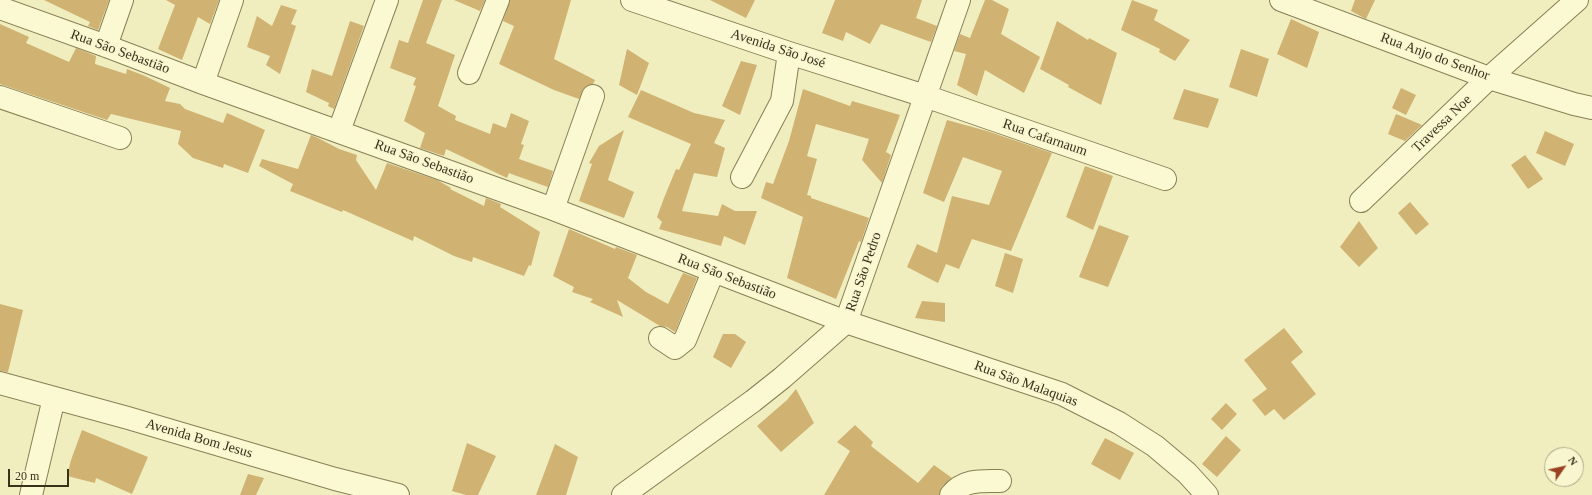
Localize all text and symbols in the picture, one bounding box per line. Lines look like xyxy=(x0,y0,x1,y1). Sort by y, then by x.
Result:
street label: Rua São Sebastião xyxy=(68,26,172,78)
street label: Avenida São José xyxy=(729,26,827,72)
street label: Rua Anjo do Senhor xyxy=(1378,29,1492,85)
street label: Travessa Noe xyxy=(1409,92,1475,156)
street label: Rua Cafarnaum xyxy=(1001,116,1089,160)
street label: Rua São Sebastião xyxy=(372,136,476,188)
street label: Rua São Pedro xyxy=(843,230,885,314)
street label: Rua São Sebastião xyxy=(675,250,779,304)
street label: Rua São Malaquias xyxy=(972,357,1080,411)
street label: Avenida Bom Jesus xyxy=(144,416,254,462)
north arrow xyxy=(1544,447,1584,487)
text: N xyxy=(1566,454,1580,467)
scale bar xyxy=(10,461,71,487)
text: 20 m xyxy=(15,469,39,483)

